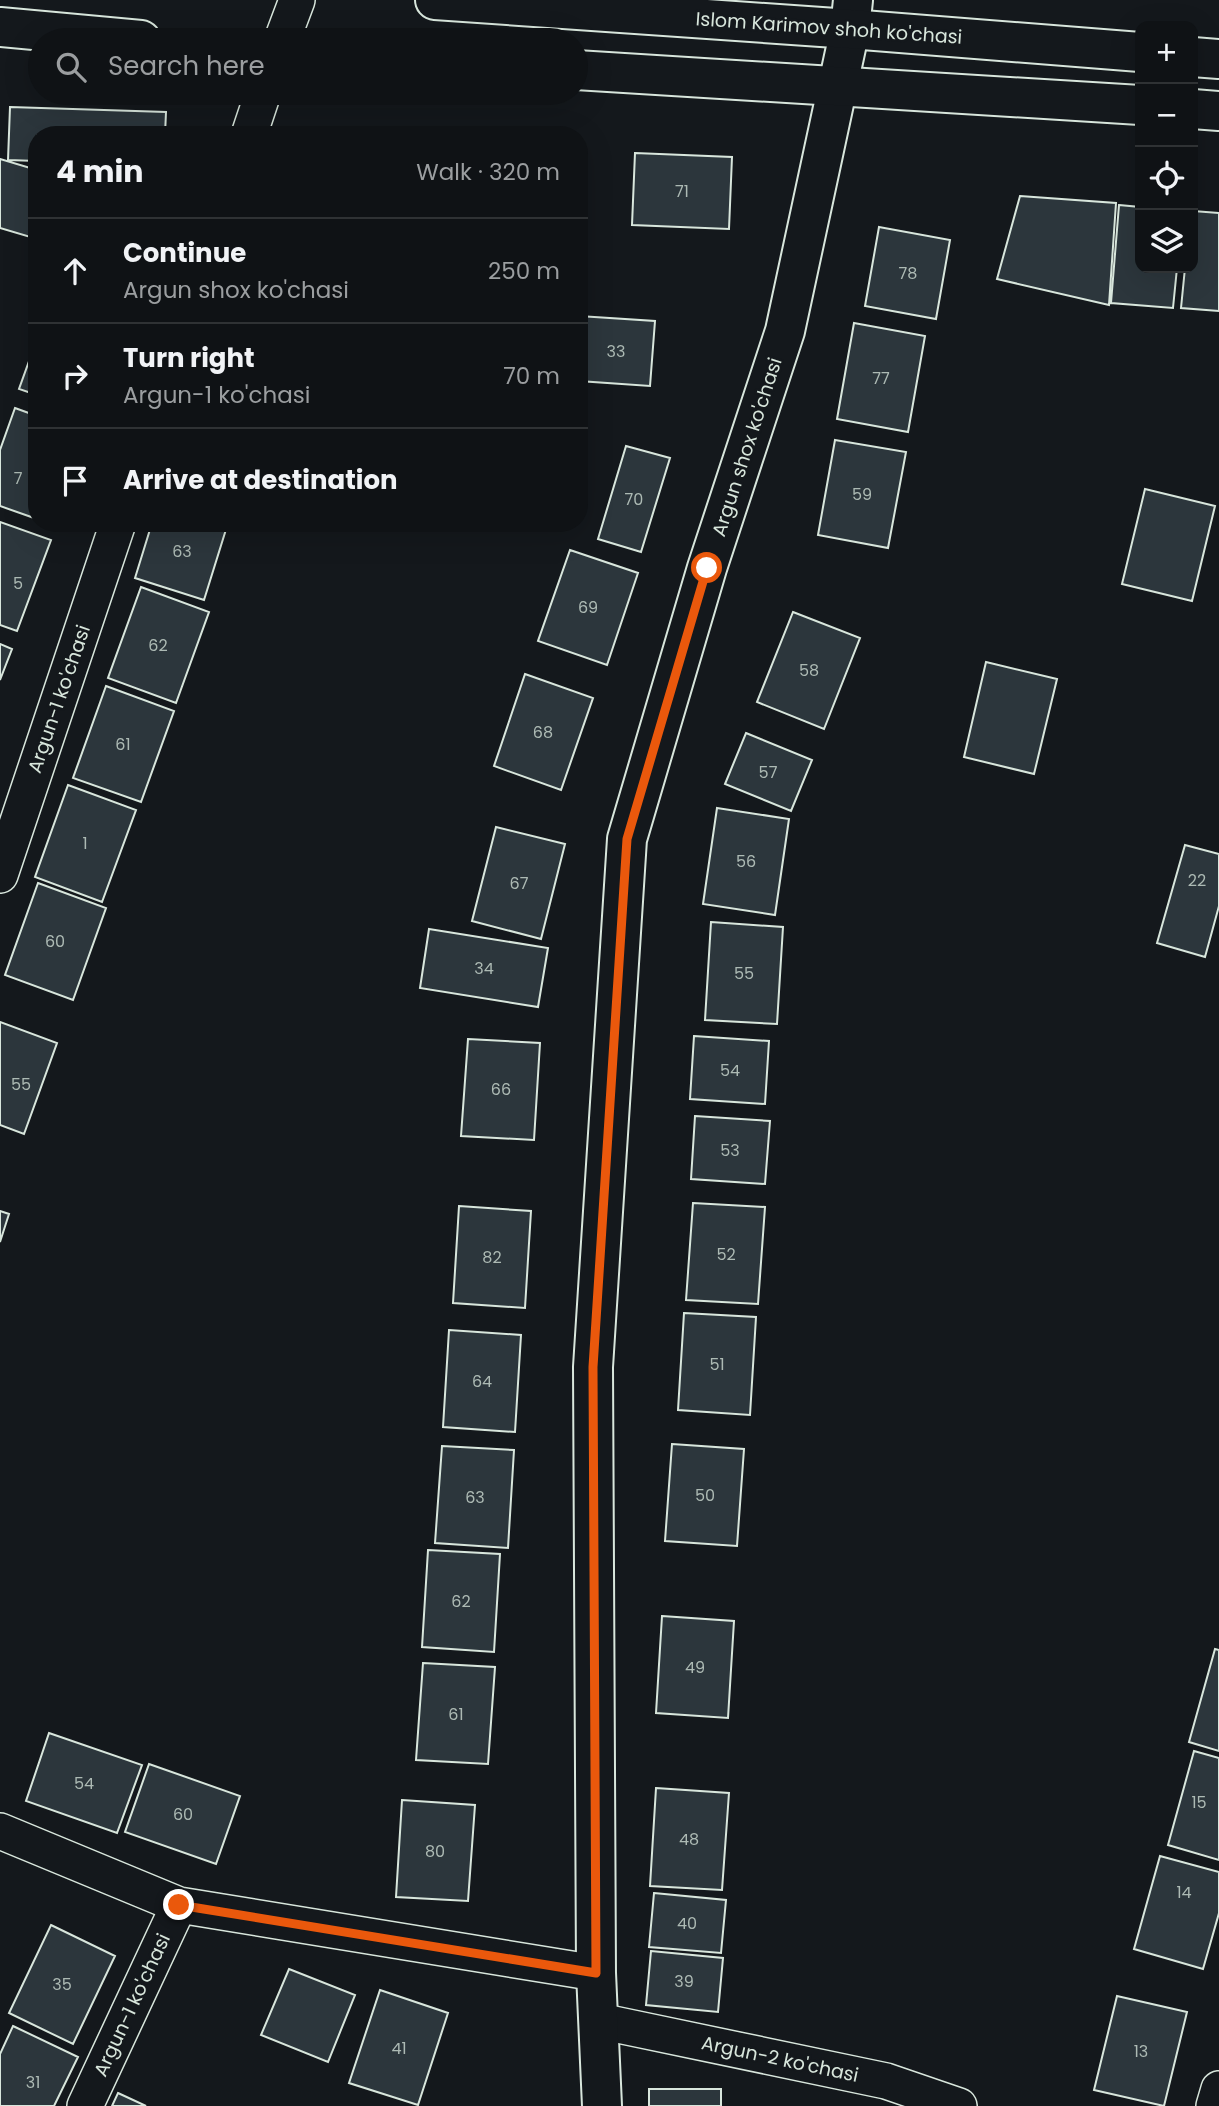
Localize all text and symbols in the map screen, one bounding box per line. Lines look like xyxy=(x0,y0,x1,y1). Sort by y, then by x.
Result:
street label: Islom Karimov shoh ko'chasi xyxy=(695,5,963,51)
map controls xyxy=(1135,21,1198,273)
button: + xyxy=(1135,21,1198,84)
search box xyxy=(28,28,588,105)
icon: search xyxy=(52,48,90,86)
text: Search here xyxy=(108,48,265,84)
button: − xyxy=(1135,84,1198,147)
button: locate xyxy=(1135,147,1198,210)
text: 4 min xyxy=(56,150,144,193)
text: Walk · 320 m xyxy=(416,156,560,188)
house number: 71 xyxy=(675,180,689,203)
button: layers xyxy=(1135,210,1198,273)
text: Continue xyxy=(123,235,246,271)
icon: ahead xyxy=(56,252,94,290)
text: 250 m xyxy=(488,255,560,287)
house number: 78 xyxy=(899,262,917,285)
text: Argun shox ko'chasi xyxy=(123,274,349,306)
text: Turn right xyxy=(123,340,255,376)
house number: 33 xyxy=(607,340,625,363)
street label: Argun shox ko'chasi xyxy=(705,354,789,540)
icon: right xyxy=(56,357,94,395)
text: 70 m xyxy=(503,360,560,392)
house number: 77 xyxy=(872,367,890,390)
text: Argun-1 ko'chasi xyxy=(123,379,310,411)
icon: arrive xyxy=(56,462,94,500)
text: Arrive at destination xyxy=(123,462,398,498)
house number: 7 xyxy=(14,467,23,490)
house number: 59 xyxy=(852,483,872,506)
house number: 70 xyxy=(625,488,643,511)
house number: 63 xyxy=(172,540,192,563)
route start xyxy=(691,552,722,583)
house number: 5 xyxy=(13,572,23,595)
house number: 69 xyxy=(578,596,598,619)
street label: Argun-1 ko'chasi xyxy=(21,621,97,777)
house number: 62 xyxy=(148,634,168,657)
house number: 58 xyxy=(799,659,819,682)
house number: 68 xyxy=(533,721,553,744)
house number: 61 xyxy=(115,733,131,756)
house number: 57 xyxy=(759,761,778,784)
house number: 1 xyxy=(82,832,88,855)
house number: 56 xyxy=(736,850,756,873)
house number: 22 xyxy=(1188,869,1206,892)
house number: 67 xyxy=(510,872,529,895)
house number: 60 xyxy=(45,930,65,953)
house number: 34 xyxy=(474,957,494,980)
house number: 55 xyxy=(734,962,754,985)
house number: 54 xyxy=(720,1059,740,1082)
house number: 55 xyxy=(11,1073,31,1096)
house number: 66 xyxy=(491,1078,511,1101)
house number: 53 xyxy=(720,1139,740,1162)
house number: 52 xyxy=(716,1243,736,1266)
house number: 82 xyxy=(482,1246,502,1269)
house number: 51 xyxy=(709,1353,725,1376)
house number: 64 xyxy=(472,1370,492,1393)
house number: 50 xyxy=(695,1484,715,1507)
house number: 63 xyxy=(465,1486,485,1509)
house number: 62 xyxy=(451,1590,471,1613)
house number: 49 xyxy=(685,1656,705,1679)
house number: 61 xyxy=(448,1703,464,1726)
house number: 54 xyxy=(74,1772,94,1795)
house number: 15 xyxy=(1191,1791,1207,1814)
house number: 60 xyxy=(173,1803,193,1826)
house number: 48 xyxy=(679,1828,699,1851)
house number: 80 xyxy=(425,1840,445,1863)
house number: 14 xyxy=(1176,1881,1192,1904)
route end xyxy=(163,1889,194,1920)
house number: 40 xyxy=(677,1912,697,1935)
street label: Argun-1 ko'chasi xyxy=(87,1929,177,2081)
house number: 39 xyxy=(674,1970,694,1993)
house number: 35 xyxy=(52,1973,72,1996)
street label: Argun-2 ko'chasi xyxy=(699,2029,861,2089)
house number: 41 xyxy=(391,2037,407,2060)
house number: 13 xyxy=(1134,2040,1148,2063)
house number: 31 xyxy=(26,2071,40,2094)

